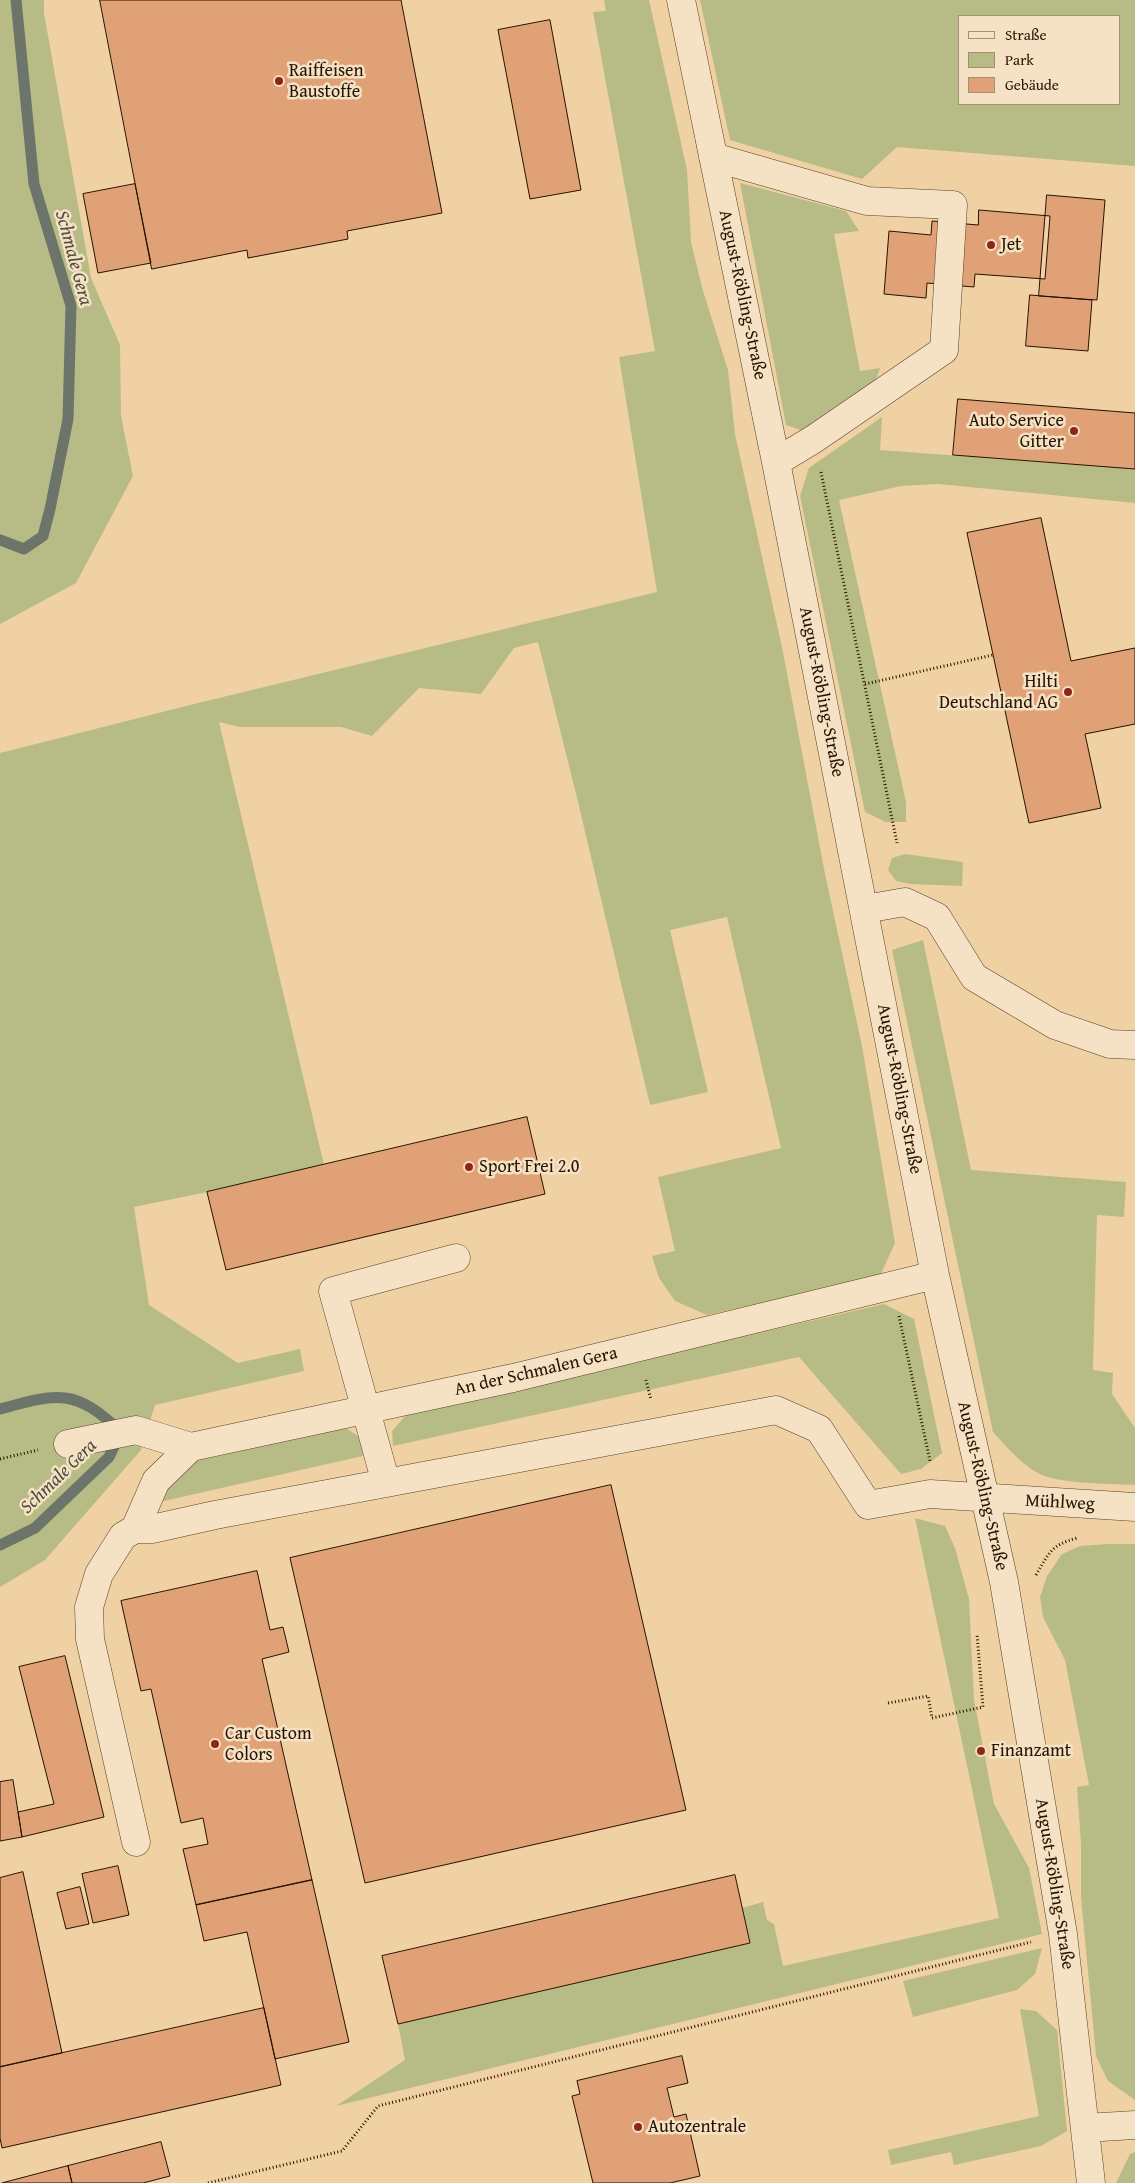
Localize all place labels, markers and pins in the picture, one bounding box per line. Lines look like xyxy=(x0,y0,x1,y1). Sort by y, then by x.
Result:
place label: Raiffeisen Baustoffe xyxy=(289,60,364,102)
marker: Raiffeisen Baustoffe xyxy=(273,75,285,87)
place label: Jet xyxy=(1001,234,1021,256)
marker: Jet xyxy=(985,239,997,251)
place label: Auto Service Gitter xyxy=(969,410,1064,452)
marker: Auto Service Gitter xyxy=(1068,425,1080,437)
place label: Hilti Deutschland AG xyxy=(939,671,1058,714)
marker: Hilti Deutschland AG xyxy=(1062,686,1074,698)
place label: Sport Frei 2.0 xyxy=(479,1156,580,1178)
marker: Sport Frei 2.0 xyxy=(463,1161,475,1173)
place label: Car Custom Colors xyxy=(225,1723,312,1766)
marker: Car Custom Colors xyxy=(209,1738,221,1750)
place label: Finanzamt xyxy=(991,1740,1071,1762)
marker: Finanzamt xyxy=(975,1745,987,1757)
place label: Autozentrale xyxy=(648,2116,746,2138)
marker: Autozentrale xyxy=(632,2121,644,2133)

